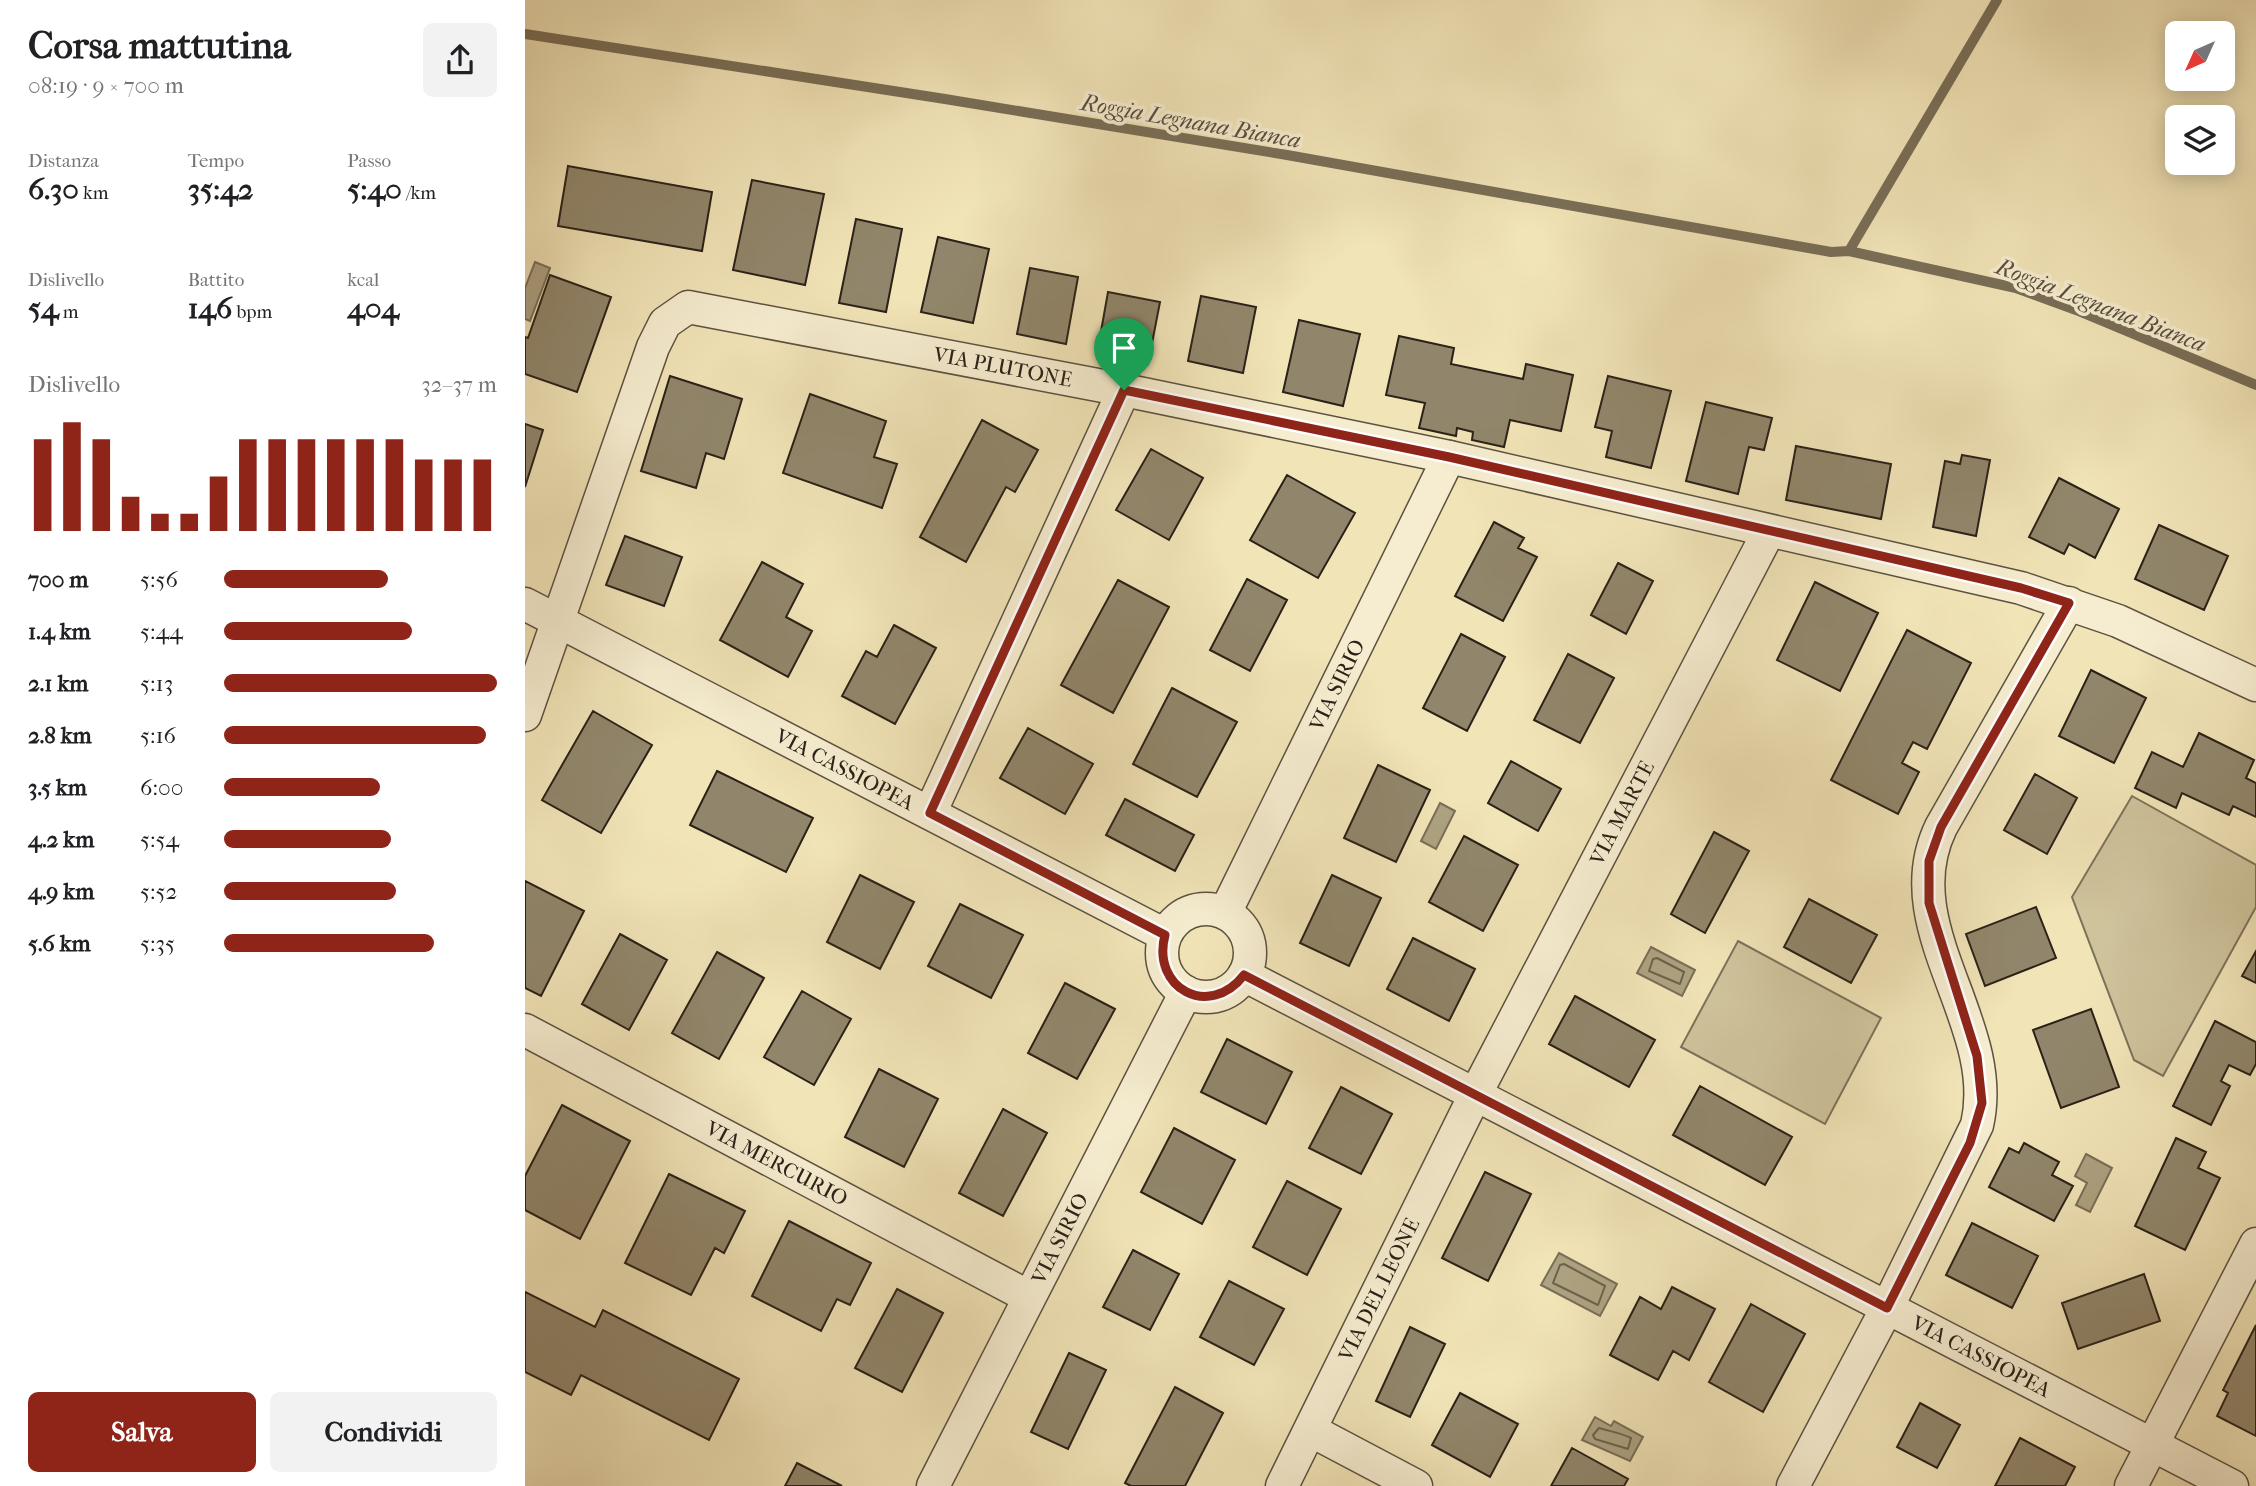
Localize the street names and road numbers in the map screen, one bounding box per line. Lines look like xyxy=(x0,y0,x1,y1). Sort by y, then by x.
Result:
street label: VIA PLUTONE xyxy=(931,342,1074,392)
street label: VIA SIRIO xyxy=(1304,635,1370,736)
street label: VIA CASSIOPEA xyxy=(770,723,919,815)
street label: VIA MARTE xyxy=(1584,757,1659,870)
street label: VIA MERCURIO xyxy=(701,1116,852,1211)
street label: VIA SIRIO xyxy=(1026,1189,1093,1289)
street label: VIA DEL LEONE xyxy=(1333,1214,1424,1366)
street label: VIA CASSIOPEA xyxy=(1907,1310,2055,1402)

